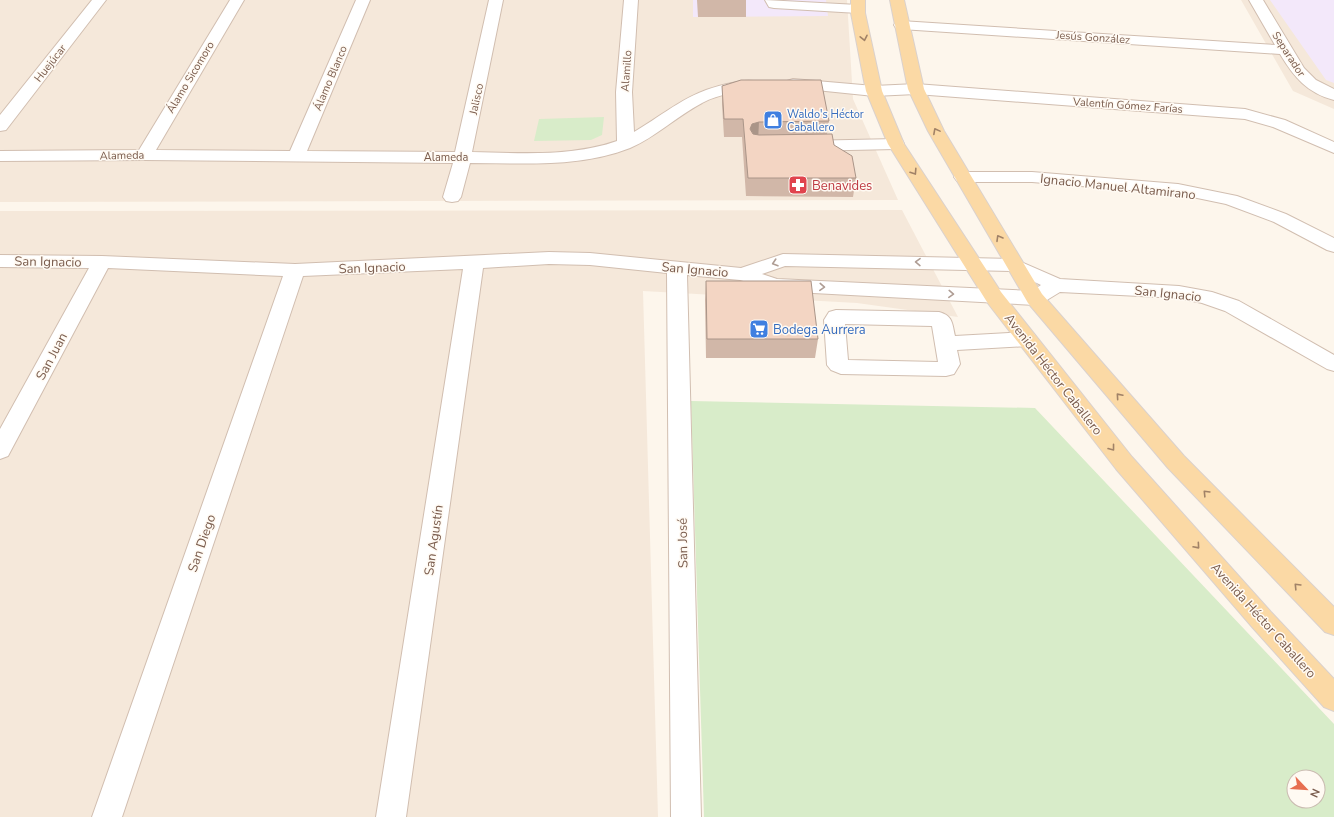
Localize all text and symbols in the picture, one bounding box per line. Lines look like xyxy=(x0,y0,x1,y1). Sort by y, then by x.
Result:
street label: Jesús González xyxy=(1054,27,1131,48)
street label: Separador xyxy=(1268,29,1309,80)
one-way arrow xyxy=(859,35,867,42)
street label: Álamo Sicomoro xyxy=(162,38,218,116)
street label: Huejúcar xyxy=(31,41,70,85)
street label: Álamo Blanco xyxy=(309,43,351,113)
street label: Alamillo xyxy=(618,50,635,92)
street label: Jalisco xyxy=(466,82,487,117)
street label: Valentín Gómez Farías xyxy=(1072,94,1183,117)
place label: Waldo's Héctor Caballero xyxy=(787,107,864,135)
shop icon: Waldo's Héctor Caballero xyxy=(762,109,784,131)
one-way arrow xyxy=(934,128,941,135)
street label: Alameda xyxy=(100,148,145,163)
street label: Alameda xyxy=(424,150,468,165)
one-way arrow xyxy=(909,168,917,175)
street label: Ignacio Manuel Altamirano xyxy=(1039,170,1197,204)
pharmacy icon: Benavides xyxy=(787,174,809,196)
place label: Benavides xyxy=(812,177,872,195)
one-way arrow xyxy=(996,235,1003,242)
street label: San Ignacio xyxy=(14,252,82,272)
street label: San Ignacio xyxy=(338,258,406,278)
street label: San Ignacio xyxy=(661,258,729,282)
one-way arrow xyxy=(771,258,778,267)
one-way arrow xyxy=(915,258,921,266)
street label: San Ignacio xyxy=(1134,282,1202,306)
one-way arrow xyxy=(819,283,825,292)
one-way arrow xyxy=(948,290,954,299)
street label: Avenida Héctor Caballero xyxy=(1000,310,1106,439)
supermarket icon: Bodega Aurrera xyxy=(748,318,770,340)
place label: Bodega Aurrera xyxy=(773,321,866,339)
street label: San Juan xyxy=(32,330,72,383)
one-way arrow xyxy=(1117,394,1124,401)
one-way arrow xyxy=(1107,443,1114,450)
one-way arrow xyxy=(1203,490,1211,498)
street label: San Agustín xyxy=(420,504,448,577)
street label: San Diego xyxy=(184,512,220,575)
street label: San José xyxy=(674,518,692,568)
one-way arrow xyxy=(1192,541,1199,549)
street label: Avenida Héctor Caballero xyxy=(1206,559,1320,682)
one-way arrow xyxy=(1294,583,1302,591)
north arrow xyxy=(1286,769,1326,809)
text: N xyxy=(1306,786,1323,800)

